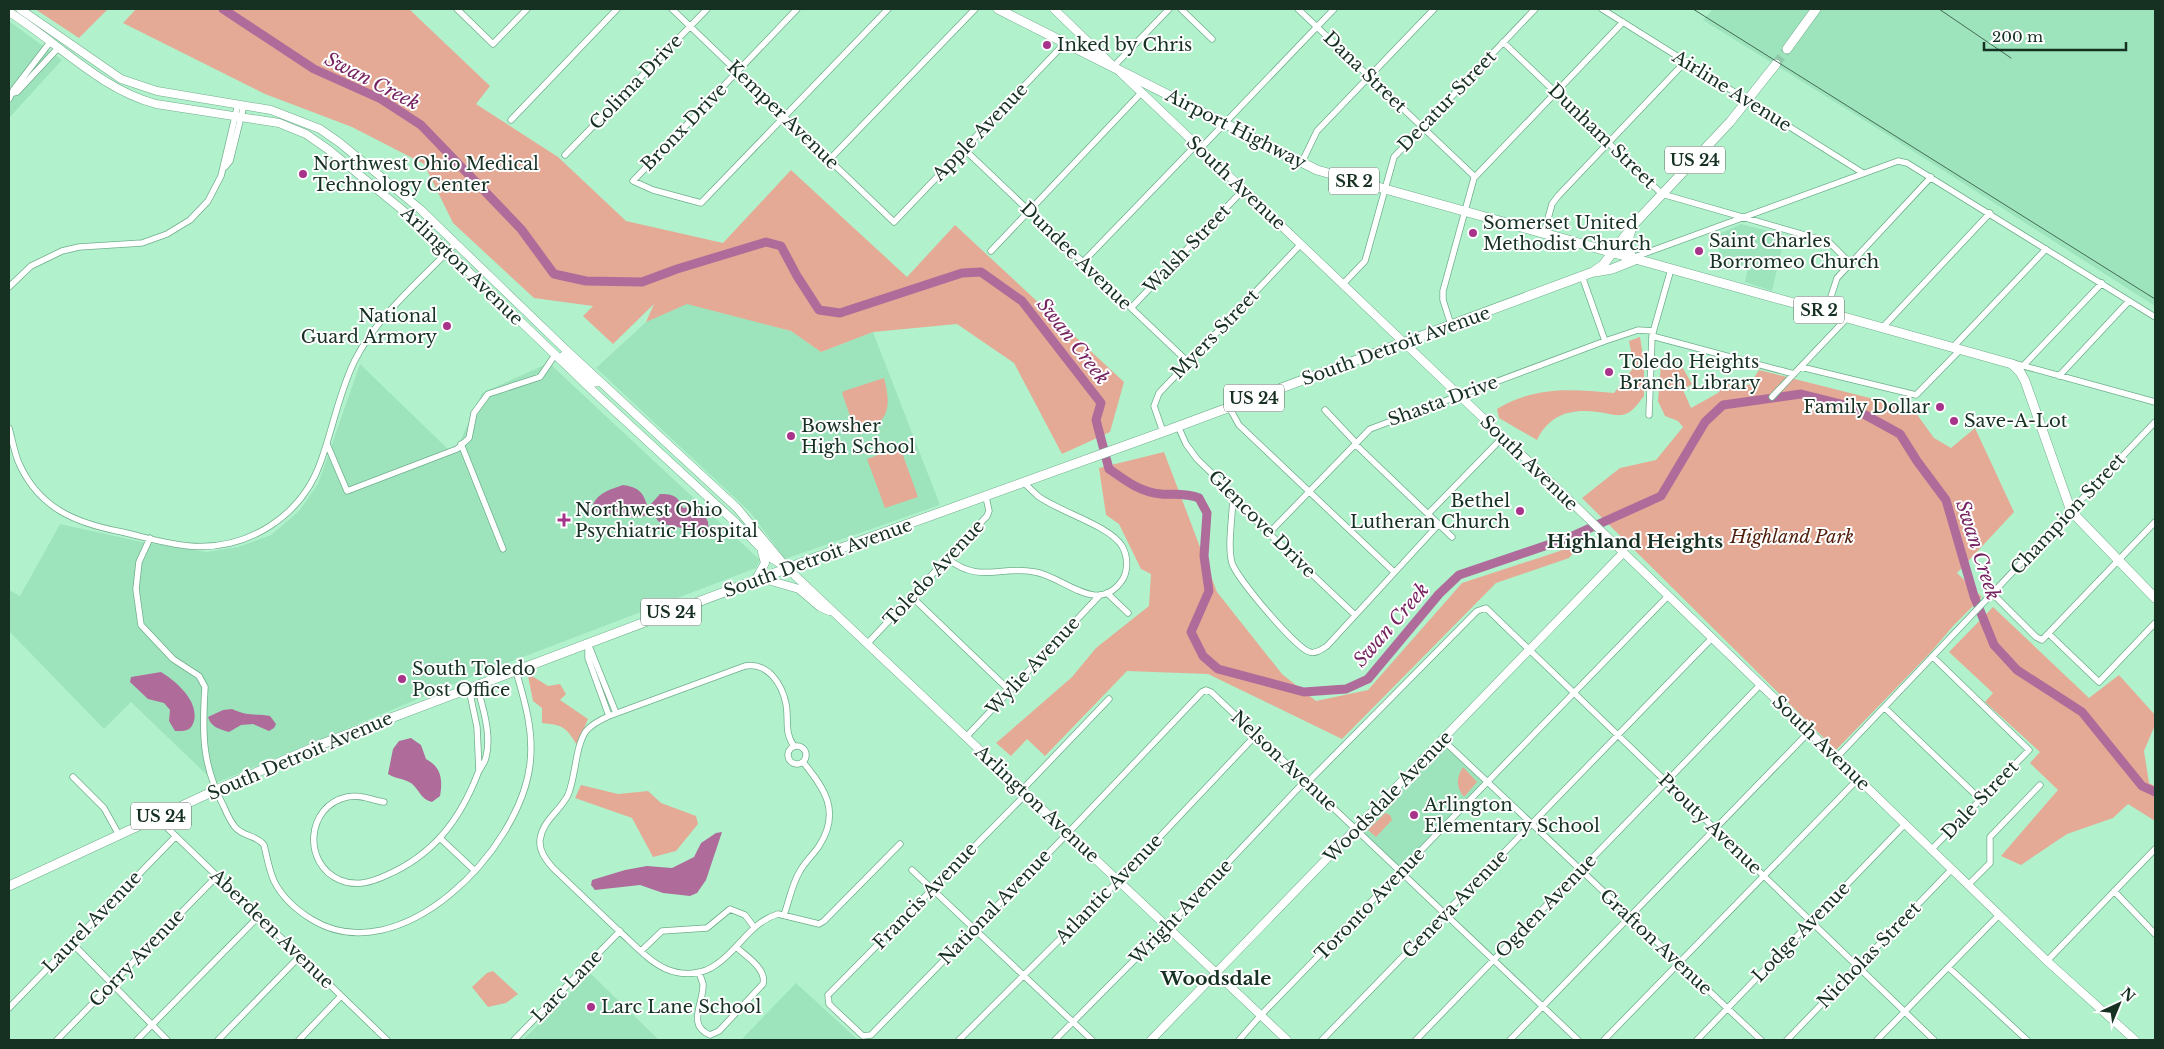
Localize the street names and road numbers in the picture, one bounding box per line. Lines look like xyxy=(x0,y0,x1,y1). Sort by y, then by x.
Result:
street label: Dana Street xyxy=(1319,27,1411,117)
street label: Colima Drive xyxy=(585,30,687,134)
street label: Airline Avenue xyxy=(1668,45,1796,136)
street label: Decatur Street xyxy=(1393,46,1501,156)
street label: Kemper Avenue xyxy=(723,56,843,174)
street label: Bronx Drive xyxy=(637,78,731,176)
street label: Apple Avenue xyxy=(927,79,1032,186)
street label: Dunham Street xyxy=(1544,79,1661,193)
street label: Airport Highway xyxy=(1161,84,1310,174)
street label: South Avenue xyxy=(1182,131,1290,235)
road number: US 24 xyxy=(1665,146,1725,174)
road number: SR 2 xyxy=(1329,168,1379,195)
street label: Dundee Avenue xyxy=(1016,197,1136,315)
street label: Walsh Street xyxy=(1138,200,1235,299)
street label: Arlington Avenue xyxy=(396,201,528,330)
street label: Myers Street xyxy=(1167,284,1264,384)
road number: SR 2 xyxy=(1794,296,1844,324)
street label: South Detroit Avenue xyxy=(1299,302,1493,390)
street label: Shasta Drive xyxy=(1385,371,1501,431)
road number: US 24 xyxy=(1224,384,1284,412)
street label: South Avenue xyxy=(1475,411,1583,515)
street label: Champion Street xyxy=(2006,449,2130,579)
street label: Glencove Drive xyxy=(1204,466,1320,582)
street label: South Detroit Avenue xyxy=(721,514,915,602)
street label: Toledo Avenue xyxy=(879,515,989,631)
road number: US 24 xyxy=(641,598,701,626)
street label: Wylie Avenue xyxy=(981,612,1084,721)
street label: South Avenue xyxy=(1767,691,1875,795)
street label: Nelson Avenue xyxy=(1226,706,1342,816)
street label: South Detroit Avenue xyxy=(204,707,396,805)
street label: Woodsdale Avenue xyxy=(1319,726,1457,868)
street label: Arlington Avenue xyxy=(970,740,1104,867)
street label: Dale Street xyxy=(1937,756,2023,844)
street label: Prouty Avenue xyxy=(1654,769,1766,879)
road number: US 24 xyxy=(131,802,191,829)
street label: Atlantic Avenue xyxy=(1050,829,1167,949)
street label: Francis Avenue xyxy=(869,838,981,954)
street label: Toronto Avenue xyxy=(1311,843,1429,965)
street label: National Avenue xyxy=(934,845,1056,969)
street label: Geneva Avenue xyxy=(1398,845,1512,963)
street label: Ogden Avenue xyxy=(1491,850,1601,962)
street label: Wright Avenue xyxy=(1124,855,1237,970)
street label: Aberdeen Avenue xyxy=(205,864,338,993)
street label: Laurel Avenue xyxy=(38,867,146,977)
street label: Lodge Avenue xyxy=(1748,877,1854,987)
street label: Grafton Avenue xyxy=(1595,884,1717,1000)
street label: Nicholas Street xyxy=(1813,897,1925,1013)
street label: Corry Avenue xyxy=(85,905,189,1011)
street label: Larc Lane xyxy=(527,945,607,1027)

